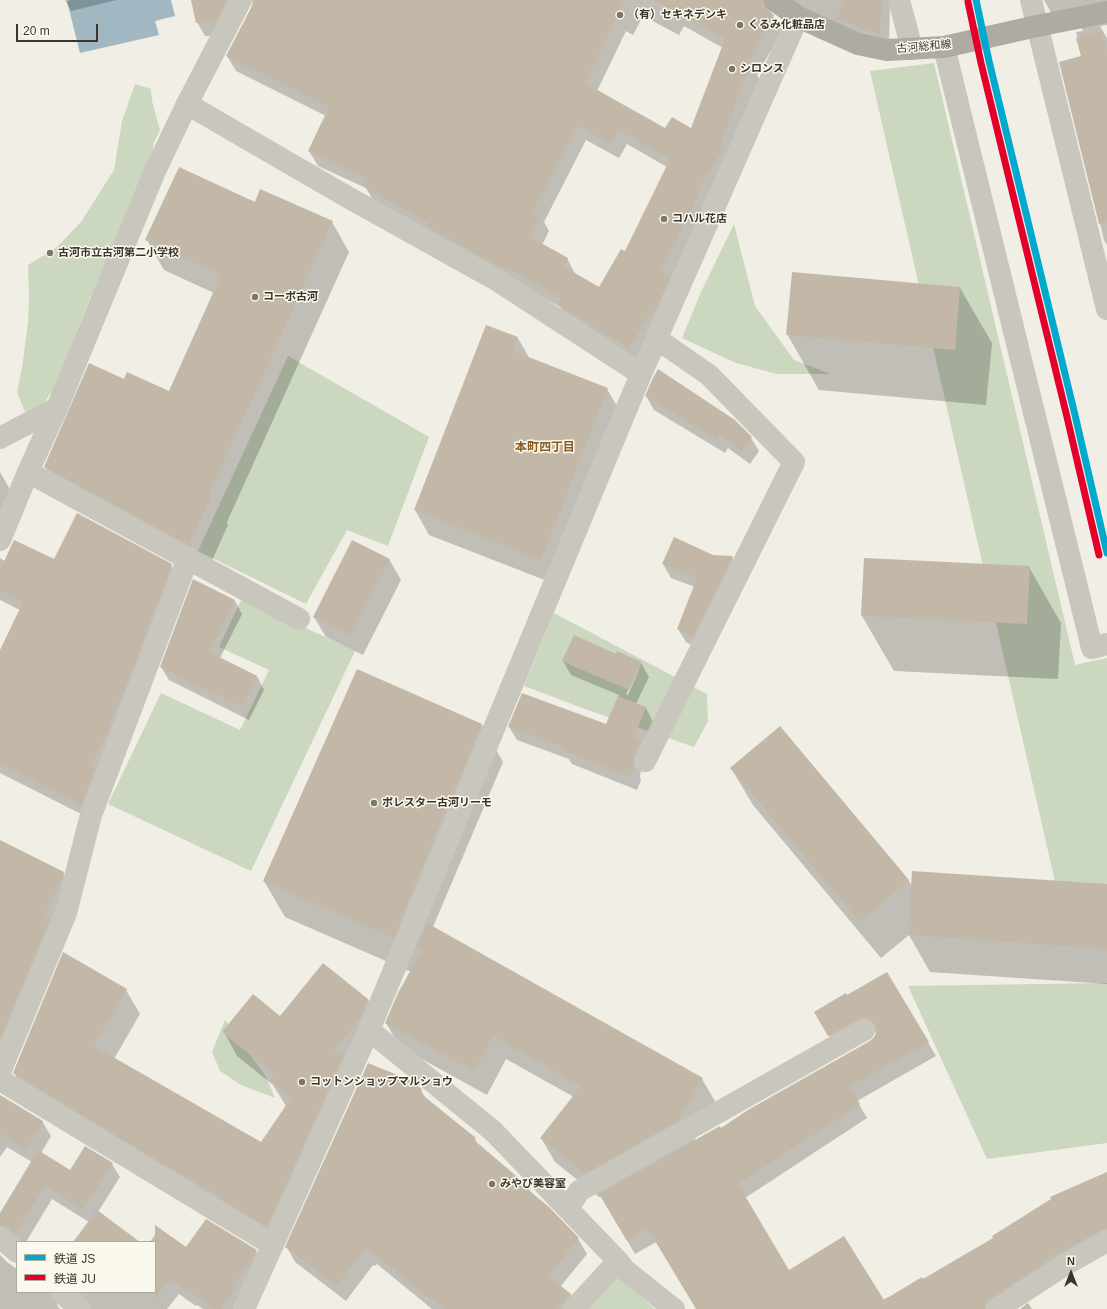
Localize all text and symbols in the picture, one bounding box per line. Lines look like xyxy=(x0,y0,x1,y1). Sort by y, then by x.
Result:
place label: （有）セキネデンキ xyxy=(628,8,727,22)
marker: （有）セキネデンキ xyxy=(615,10,625,20)
scale bar xyxy=(18,16,100,42)
place label: くるみ化粧品店 xyxy=(748,18,825,32)
marker: くるみ化粧品店 xyxy=(735,20,745,30)
text: 20 m xyxy=(23,24,50,38)
street label: 古河総和線 xyxy=(896,38,952,56)
place label: シロンス xyxy=(740,62,784,76)
marker: シロンス xyxy=(727,64,737,74)
place label: コハル花店 xyxy=(672,212,727,226)
marker: コハル花店 xyxy=(659,214,669,224)
place label: 古河市立古河第二小学校 xyxy=(58,246,179,260)
marker: 古河市立古河第二小学校 xyxy=(45,248,55,258)
place label: コーポ古河 xyxy=(263,290,318,304)
marker: コーポ古河 xyxy=(250,292,260,302)
district label: 本町四丁目 xyxy=(515,441,575,455)
place label: ポレスター古河リーモ xyxy=(382,796,492,810)
marker: ポレスター古河リーモ xyxy=(369,798,379,808)
place label: コットンショップマルショウ xyxy=(310,1075,453,1089)
marker: コットンショップマルショウ xyxy=(297,1077,307,1087)
place label: みやび美容室 xyxy=(500,1177,566,1191)
marker: みやび美容室 xyxy=(487,1179,497,1189)
legend xyxy=(16,1241,156,1293)
text: 鉄道 JS xyxy=(54,1252,95,1266)
north arrow xyxy=(1051,1253,1091,1293)
text: N xyxy=(1067,1255,1075,1267)
text: 鉄道 JU xyxy=(54,1272,96,1286)

